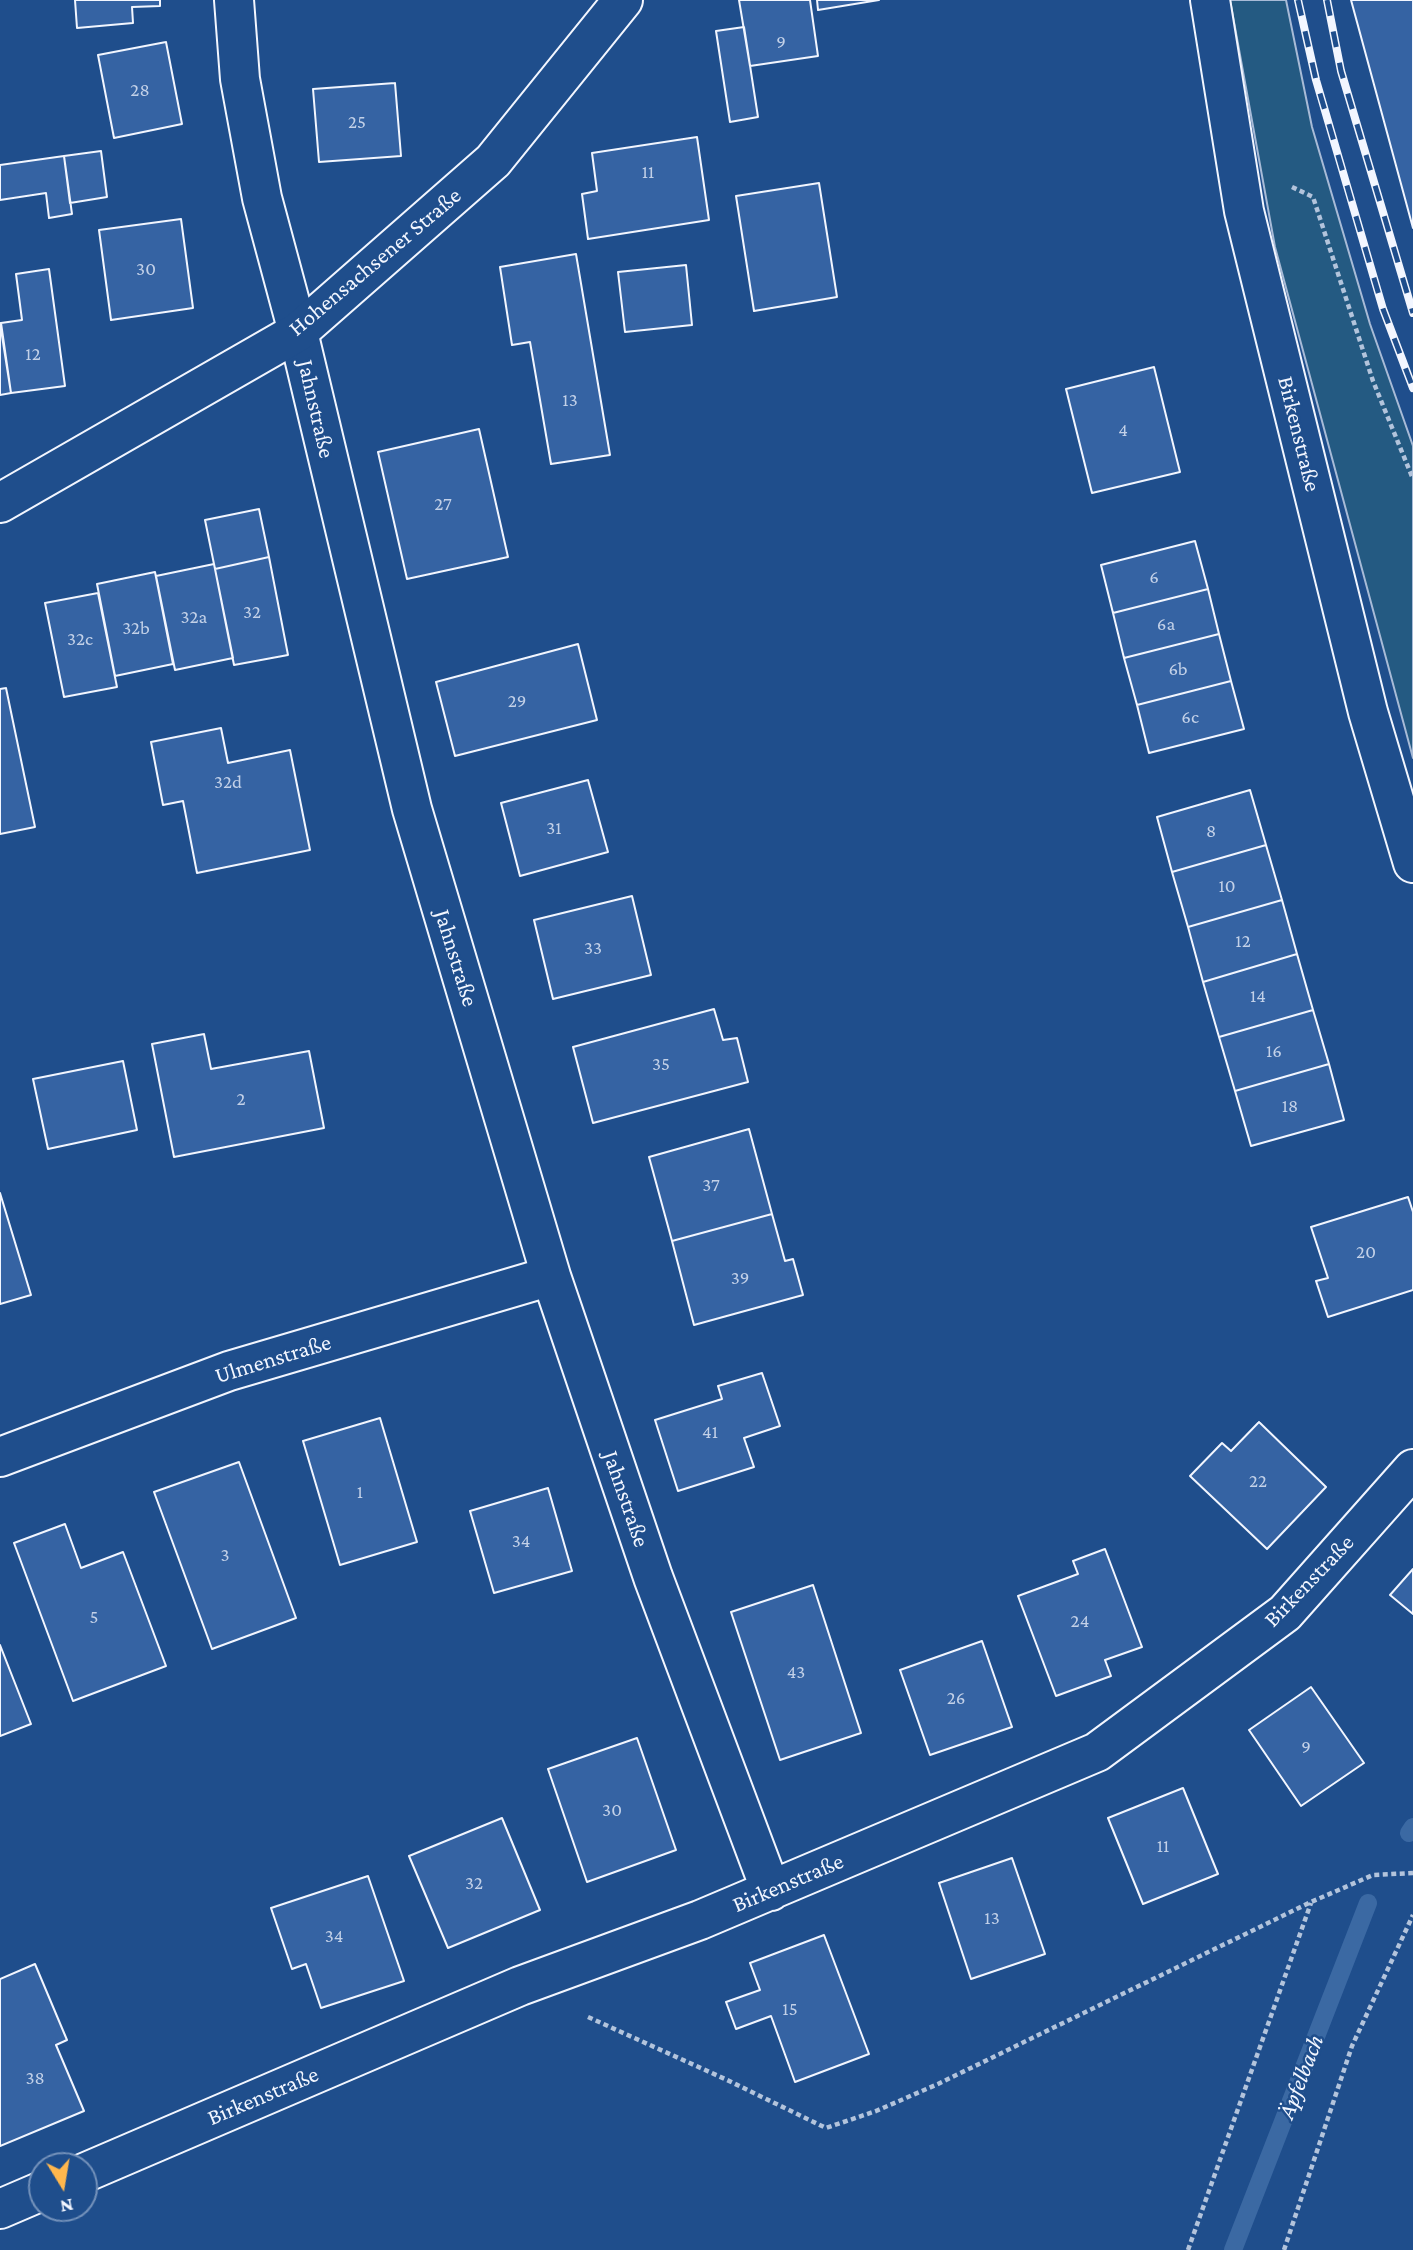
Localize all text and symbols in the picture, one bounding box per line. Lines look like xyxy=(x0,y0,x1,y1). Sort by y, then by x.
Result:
house number: 9 xyxy=(776,31,786,53)
house number: 28 xyxy=(130,79,150,101)
house number: 25 xyxy=(348,111,366,133)
house number: 11 xyxy=(642,161,654,183)
street label: Hohensachsener Straße xyxy=(283,182,467,342)
house number: 30 xyxy=(136,258,156,280)
house number: 12 xyxy=(25,343,41,365)
street label: Jahnstraße xyxy=(291,357,341,461)
street label: Birkenstraße xyxy=(1271,373,1327,495)
house number: 13 xyxy=(562,389,578,411)
house number: 4 xyxy=(1118,419,1128,441)
house number: 27 xyxy=(434,493,452,515)
house number: 6 xyxy=(1149,566,1159,588)
house number: 32 xyxy=(243,601,261,623)
house number: 32a xyxy=(181,606,207,628)
house number: 6a xyxy=(1157,613,1175,635)
house number: 32b xyxy=(122,617,150,639)
house number: 32c xyxy=(67,628,93,650)
house number: 6b xyxy=(1168,658,1188,680)
house number: 29 xyxy=(508,690,526,712)
house number: 6c xyxy=(1181,706,1199,728)
house number: 32d xyxy=(214,771,242,793)
house number: 31 xyxy=(546,817,562,839)
house number: 8 xyxy=(1206,820,1216,842)
house number: 10 xyxy=(1218,875,1236,897)
street label: Jahnstraße xyxy=(428,906,484,1010)
house number: 12 xyxy=(1235,930,1251,952)
house number: 33 xyxy=(584,937,602,959)
house number: 14 xyxy=(1250,985,1266,1007)
house number: 16 xyxy=(1266,1040,1282,1062)
house number: 35 xyxy=(652,1053,670,1075)
house number: 2 xyxy=(236,1088,246,1110)
house number: 18 xyxy=(1282,1095,1298,1117)
house number: 37 xyxy=(702,1174,720,1196)
house number: 20 xyxy=(1356,1241,1376,1263)
house number: 39 xyxy=(731,1267,749,1289)
street label: Ulmenstraße xyxy=(212,1328,334,1390)
house number: 41 xyxy=(702,1421,718,1443)
street label: Jahnstraße xyxy=(597,1447,655,1551)
house number: 22 xyxy=(1249,1470,1267,1492)
house number: 1 xyxy=(357,1481,363,1503)
street label: Birkenstraße xyxy=(1258,1529,1360,1633)
house number: 34 xyxy=(512,1530,530,1552)
house number: 3 xyxy=(220,1544,230,1566)
house number: 5 xyxy=(90,1606,98,1628)
house number: 24 xyxy=(1071,1610,1089,1632)
house number: 43 xyxy=(787,1661,805,1683)
house number: 26 xyxy=(947,1687,965,1709)
house number: 9 xyxy=(1301,1736,1311,1758)
house number: 30 xyxy=(602,1799,622,1821)
house number: 11 xyxy=(1157,1835,1169,1857)
street label: Birkenstraße xyxy=(728,1847,848,1919)
house number: 32 xyxy=(465,1872,483,1894)
house number: 13 xyxy=(984,1907,1000,1929)
house number: 34 xyxy=(325,1925,343,1947)
house number: 15 xyxy=(782,1998,798,2020)
water label: Äpfelbach xyxy=(1272,2031,1330,2123)
street label: Birkenstraße xyxy=(203,2060,323,2132)
house number: 38 xyxy=(25,2067,45,2089)
north arrow xyxy=(28,2152,98,2222)
text: N xyxy=(58,2195,75,2218)

